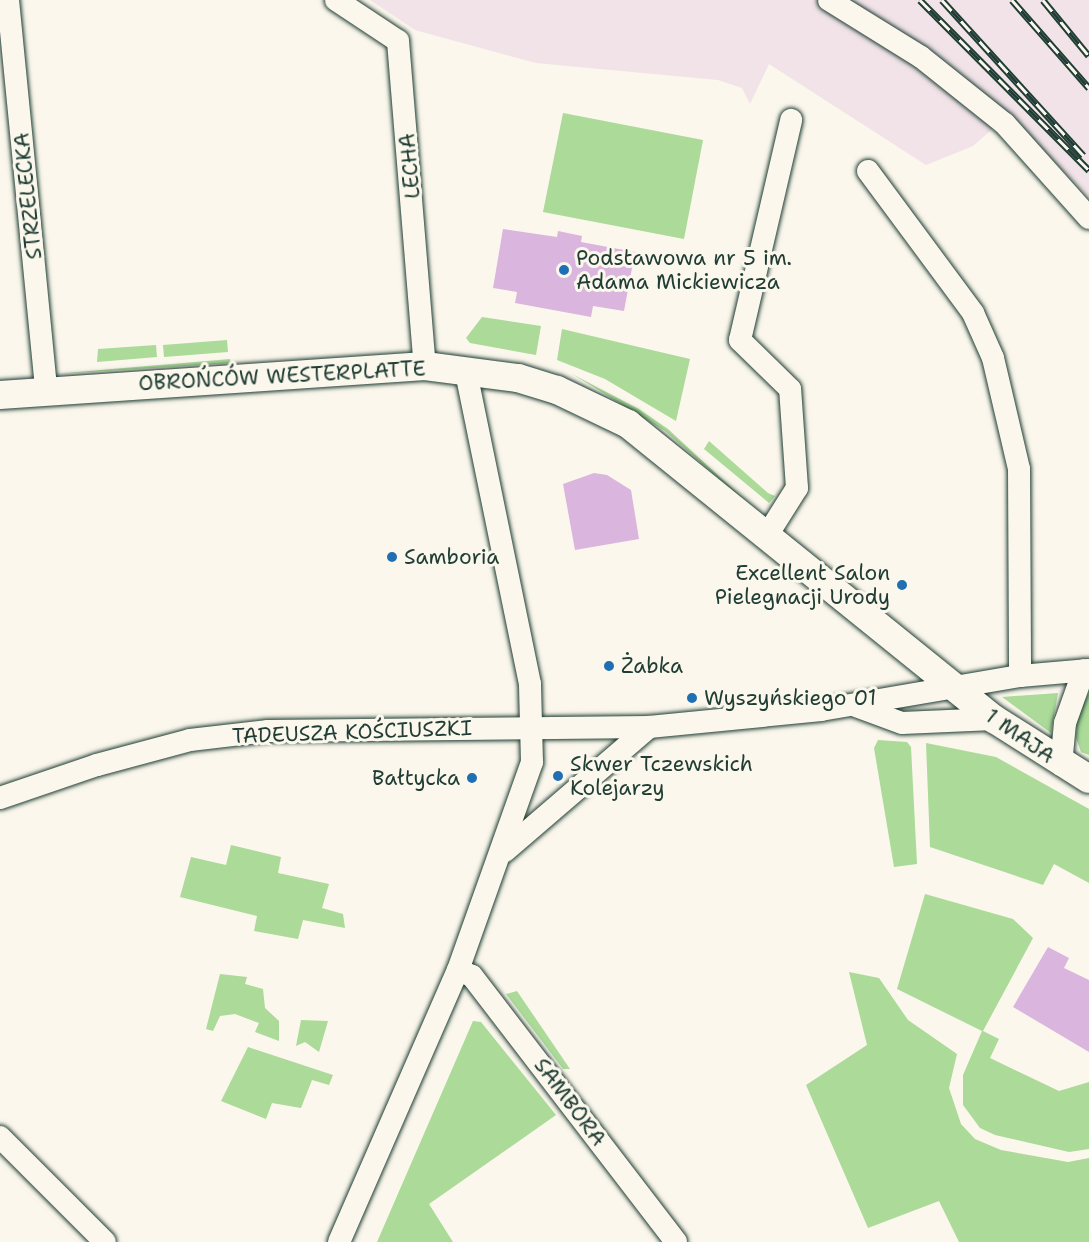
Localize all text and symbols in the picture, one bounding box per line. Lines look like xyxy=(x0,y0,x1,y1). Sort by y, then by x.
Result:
street label: STRZELECKA xyxy=(9,131,47,261)
street label: LECHA xyxy=(395,132,425,200)
place label: Podstawowa nr 5 im. Adama Mickiewicza xyxy=(576,245,792,295)
marker: Podstawowa nr 5 im. Adama Mickiewicza xyxy=(557,263,571,277)
street label: OBROŃCÓW WESTERPLATTE xyxy=(138,356,426,396)
place label: Samboria xyxy=(404,544,499,570)
marker: Samboria xyxy=(385,550,399,564)
place label: Excellent Salon Pielegnacji Urody xyxy=(715,560,890,610)
marker: Excellent Salon Pielegnacji Urody xyxy=(895,578,909,592)
place label: Żabka xyxy=(621,653,683,679)
marker: Żabka xyxy=(602,659,616,673)
place label: Wyszyńskiego 01 xyxy=(704,685,876,711)
marker: Wyszyńskiego 01 xyxy=(685,691,699,705)
street label: 1 MAJA xyxy=(981,703,1059,769)
street label: TADEUSZA KOŚCIUSZKI xyxy=(231,715,473,749)
place label: Skwer Tczewskich Kolejarzy xyxy=(570,751,753,801)
place label: Bałtycka xyxy=(372,765,460,791)
marker: Skwer Tczewskich Kolejarzy xyxy=(551,769,565,783)
marker: Bałtycka xyxy=(465,771,479,785)
street label: SAMBORA xyxy=(529,1053,611,1151)

